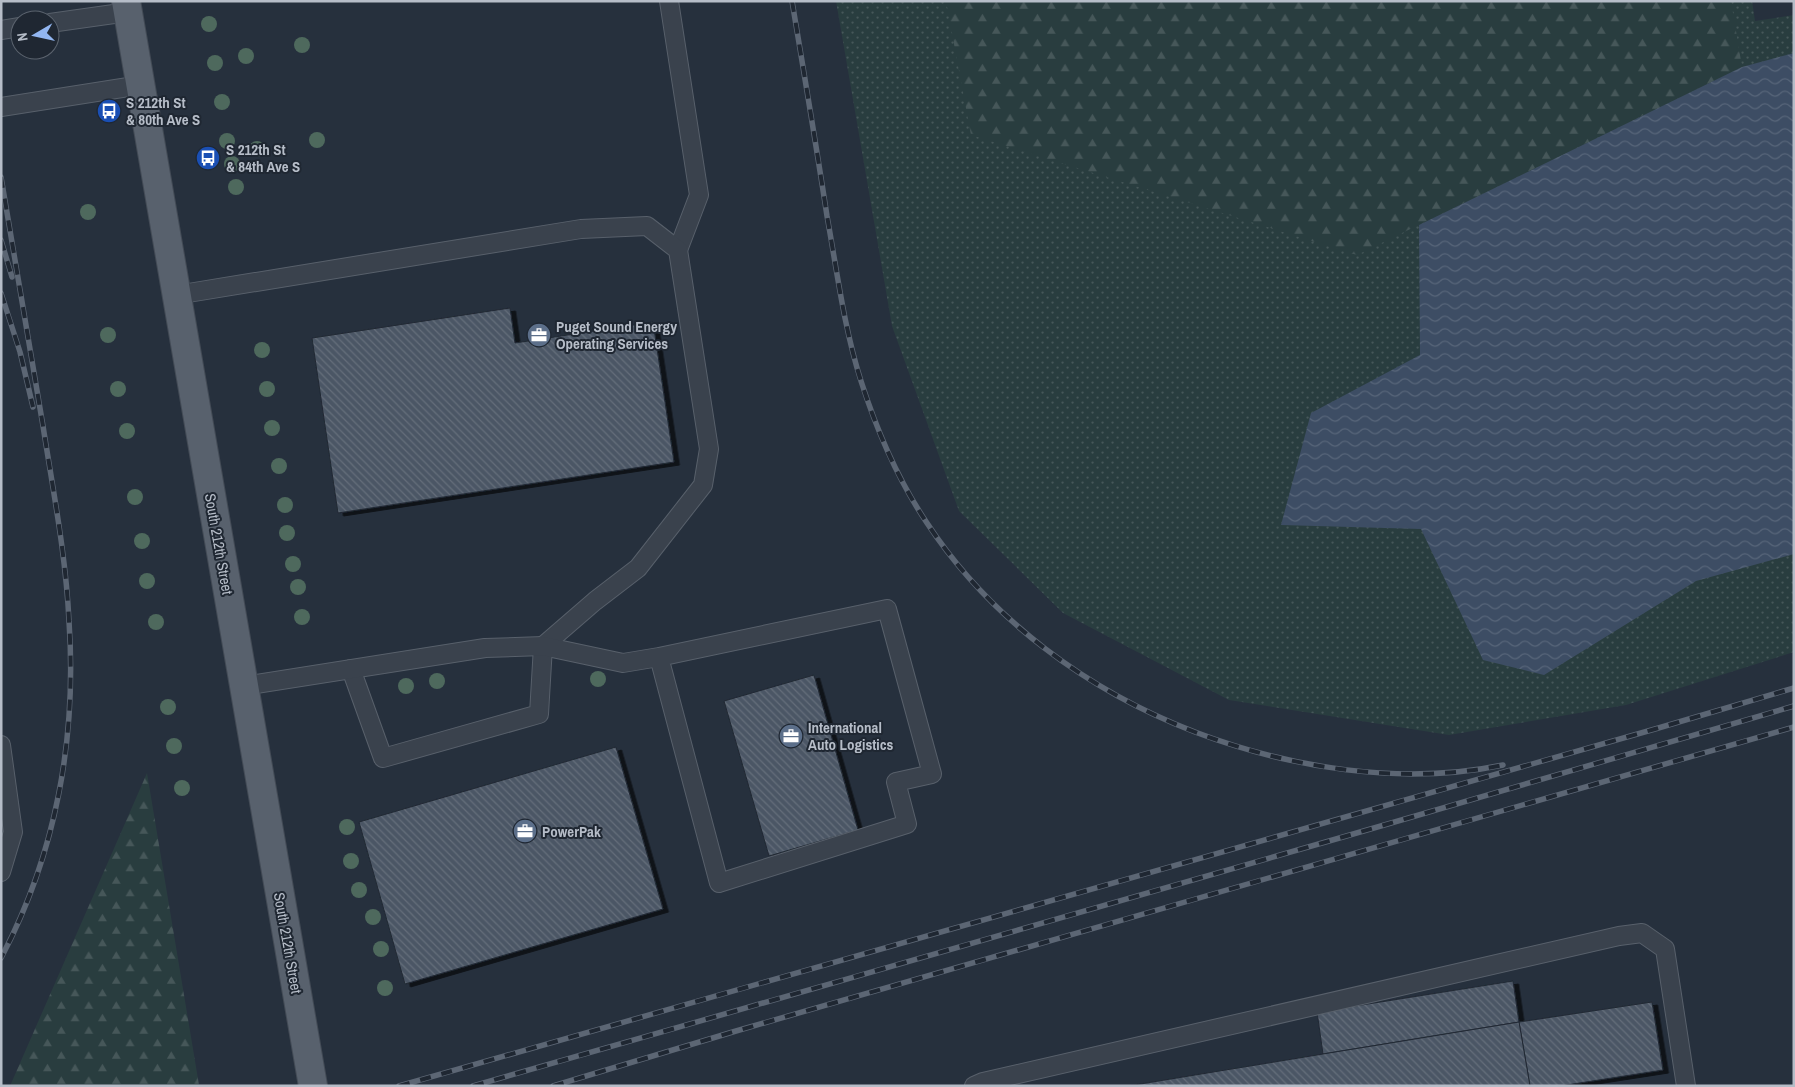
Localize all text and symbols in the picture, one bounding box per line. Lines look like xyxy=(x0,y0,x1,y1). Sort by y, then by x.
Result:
north arrow xyxy=(10,10,60,60)
text: N xyxy=(13,32,32,43)
place label: S 212th St & 80th Ave S xyxy=(126,92,200,130)
bus stop icon: S 212th St & 80th Ave S xyxy=(96,98,122,124)
place label: S 212th St & 84th Ave S xyxy=(226,139,300,177)
bus stop icon: S 212th St & 84th Ave S xyxy=(195,145,221,171)
place label: Puget Sound Energy Operating Services xyxy=(556,316,677,354)
office icon: Puget Sound Energy Operating Services xyxy=(526,322,552,348)
street label: South 212th Street xyxy=(200,492,238,597)
place label: International Auto Logistics xyxy=(808,717,894,755)
office icon: International Auto Logistics xyxy=(778,723,804,749)
office icon: PowerPak xyxy=(512,818,538,844)
place label: PowerPak xyxy=(542,821,601,842)
street label: South 212th Street xyxy=(269,891,307,996)

